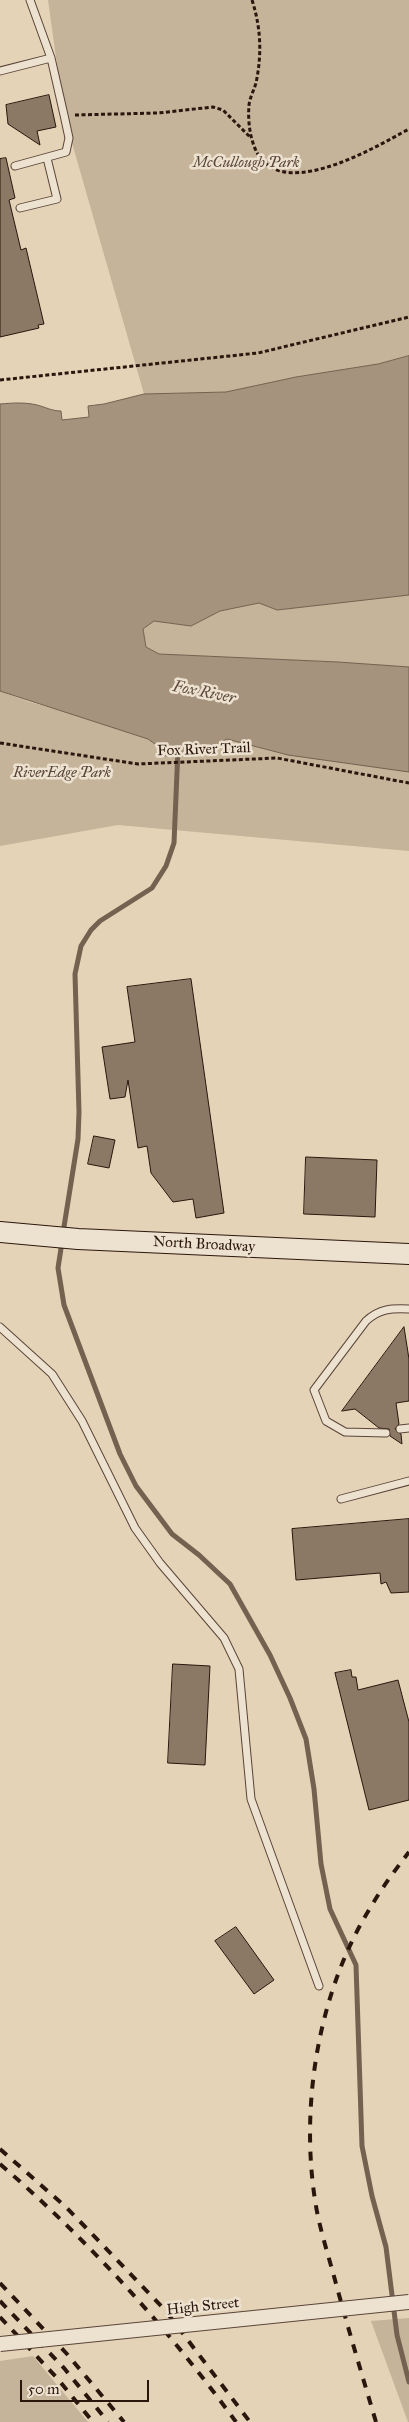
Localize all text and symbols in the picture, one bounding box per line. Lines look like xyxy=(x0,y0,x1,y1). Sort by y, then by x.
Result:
park label: McCullough Park xyxy=(193,154,299,172)
water label: Fox River xyxy=(171,678,237,708)
street label: Fox River Trail xyxy=(157,739,251,761)
park label: RiverEdge Park xyxy=(13,764,111,782)
street label: North Broadway xyxy=(152,1233,256,1257)
street label: High Street xyxy=(166,2294,240,2320)
scale bar xyxy=(22,2370,151,2402)
text: 50 m xyxy=(28,2380,60,2398)

